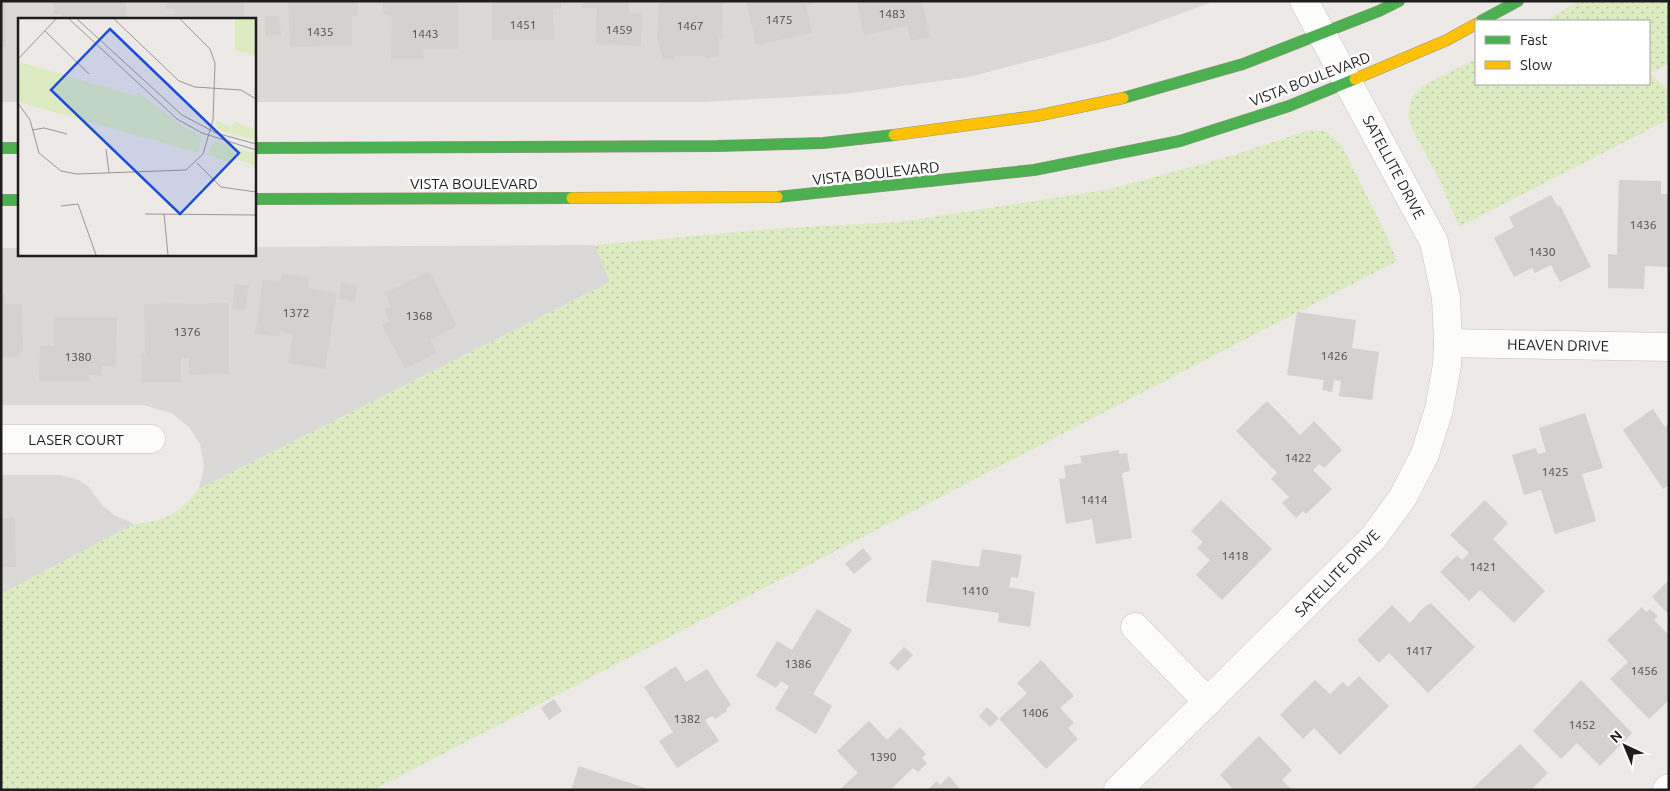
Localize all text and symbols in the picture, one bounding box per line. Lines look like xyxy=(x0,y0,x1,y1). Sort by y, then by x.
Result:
house number: 1483 xyxy=(878,7,906,20)
house number: 1475 xyxy=(765,13,793,26)
inset map xyxy=(18,18,255,255)
house number: 1451 xyxy=(509,18,537,31)
house number: 1467 xyxy=(676,19,704,32)
legend xyxy=(1475,20,1650,85)
house number: 1459 xyxy=(605,23,633,36)
house number: 1435 xyxy=(306,25,334,38)
house number: 1443 xyxy=(411,27,439,40)
text: Fast xyxy=(1520,31,1548,48)
street label: VISTA BOULEVARD xyxy=(1247,48,1373,110)
text: Slow xyxy=(1520,56,1553,73)
street label: SATELLITE DRIVE xyxy=(1360,112,1428,222)
street label: VISTA BOULEVARD xyxy=(812,158,940,188)
street label: VISTA BOULEVARD xyxy=(410,175,538,192)
house number: 1436 xyxy=(1629,218,1657,231)
house number: 1430 xyxy=(1528,245,1556,258)
house number: 1372 xyxy=(282,306,310,319)
house number: 1368 xyxy=(405,309,433,322)
house number: 1376 xyxy=(173,325,201,338)
street label: HEAVEN DRIVE xyxy=(1507,336,1609,354)
house number: 1426 xyxy=(1320,349,1348,362)
house number: 1380 xyxy=(64,350,92,363)
street label: LASER COURT xyxy=(28,431,125,448)
house number: 1422 xyxy=(1284,451,1312,464)
house number: 1425 xyxy=(1541,465,1569,478)
house number: 1414 xyxy=(1080,493,1108,506)
street label: SATELLITE DRIVE xyxy=(1291,526,1383,620)
house number: 1418 xyxy=(1221,549,1249,562)
house number: 1421 xyxy=(1469,560,1497,573)
house number: 1410 xyxy=(961,584,989,597)
house number: 1417 xyxy=(1405,644,1433,657)
house number: 1386 xyxy=(784,657,812,670)
house number: 1456 xyxy=(1630,664,1658,677)
house number: 1406 xyxy=(1021,706,1049,719)
house number: 1382 xyxy=(673,712,701,725)
house number: 1452 xyxy=(1568,718,1596,731)
north arrow xyxy=(1600,721,1650,771)
text: N xyxy=(1607,727,1625,746)
house number: 1390 xyxy=(869,750,897,763)

